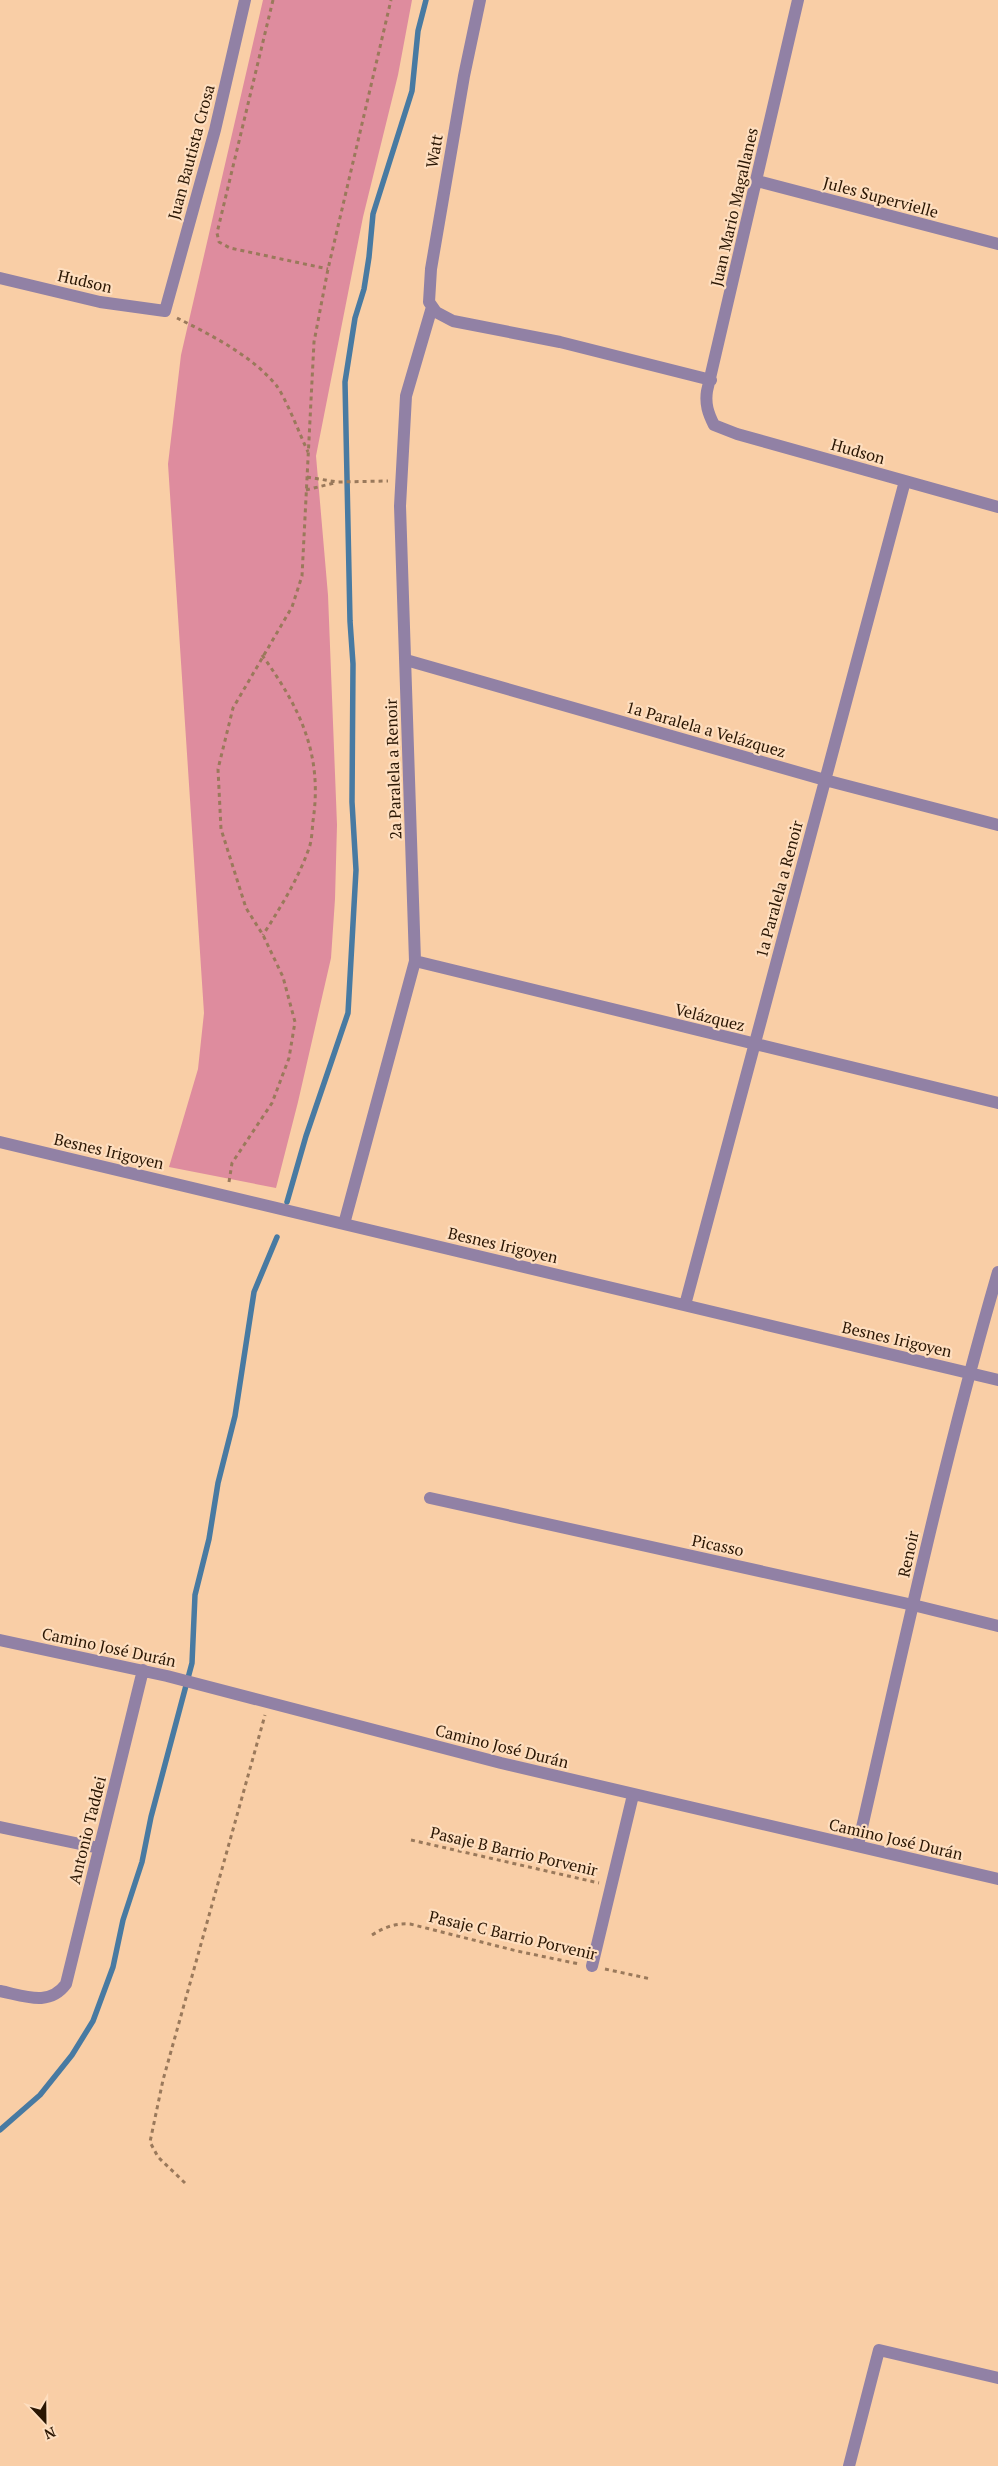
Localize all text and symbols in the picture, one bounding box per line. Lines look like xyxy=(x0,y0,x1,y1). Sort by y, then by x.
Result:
street label: Juan Bautista Crosa xyxy=(162,82,220,222)
street label: Juan Mario Magallanes xyxy=(705,125,763,289)
street label: Watt xyxy=(420,132,448,170)
street label: Jules Supervielle xyxy=(821,171,941,223)
street label: Hudson xyxy=(56,264,115,298)
street label: Hudson xyxy=(829,433,888,469)
street label: 1a Paralela a Velázquez xyxy=(624,696,788,762)
street label: 2a Paralela a Renoir xyxy=(380,697,406,840)
street label: 1a Paralela a Renoir xyxy=(750,817,808,960)
street label: Velázquez xyxy=(673,998,747,1036)
street label: Besnes Irigoyen xyxy=(52,1128,167,1174)
street label: Besnes Irigoyen xyxy=(446,1222,561,1268)
street label: Besnes Irigoyen xyxy=(840,1316,955,1362)
street label: Renoir xyxy=(892,1528,924,1579)
street label: Picasso xyxy=(690,1529,746,1561)
street label: Camino José Durán xyxy=(40,1622,179,1672)
street label: Camino José Durán xyxy=(433,1719,571,1773)
street label: Antonio Taddei xyxy=(63,1774,111,1886)
street label: Camino José Durán xyxy=(827,1813,966,1865)
street label: Pasaje B Barrio Porvenir xyxy=(428,1821,601,1881)
street label: Pasaje C Barrio Porvenir xyxy=(427,1905,600,1965)
north arrow xyxy=(20,2396,70,2446)
text: N xyxy=(41,2423,59,2444)

